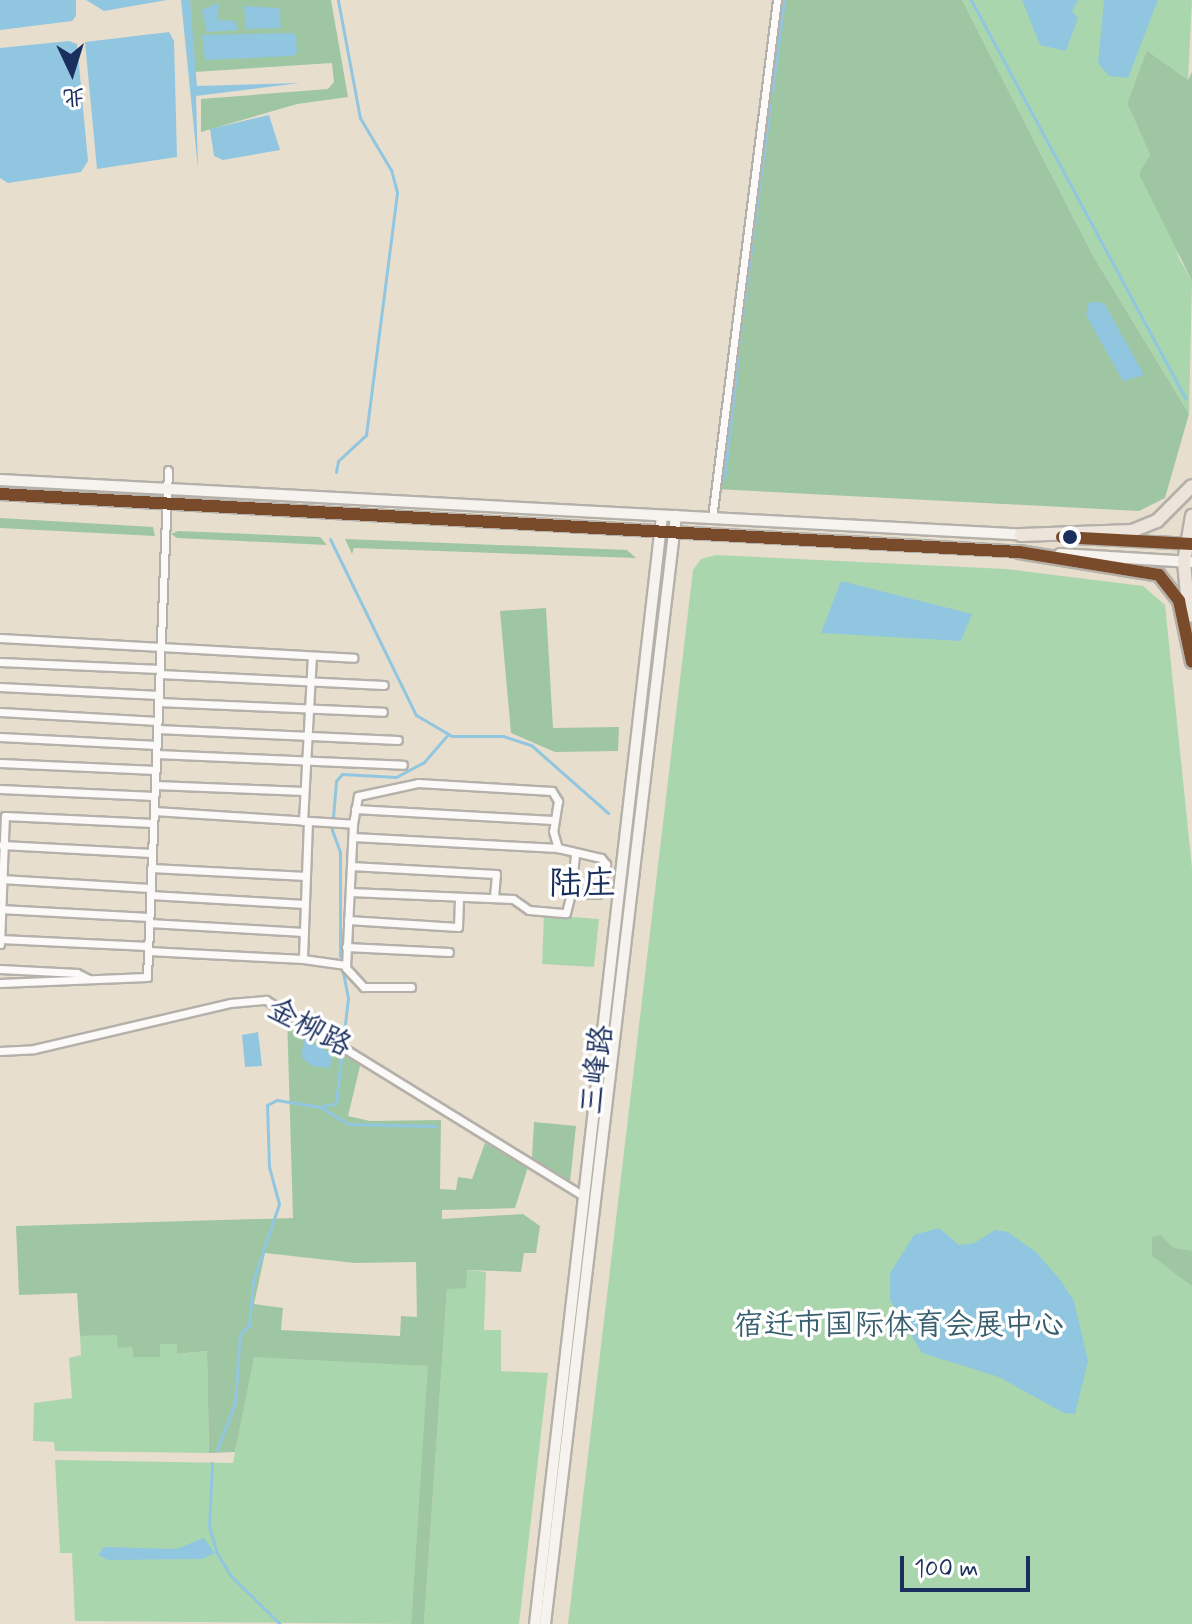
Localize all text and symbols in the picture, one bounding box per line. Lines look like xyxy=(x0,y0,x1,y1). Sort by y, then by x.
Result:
north arrow xyxy=(32,32,112,112)
text: 北 xyxy=(62,81,86,111)
unlabelled marker xyxy=(1062,529,1078,545)
district label: 陆庄 xyxy=(548,865,616,905)
street label: 金柳路 xyxy=(261,991,357,1065)
street label: 三峰路 xyxy=(575,1023,621,1117)
park label: 宿迁市国际体育会展中心 xyxy=(734,1308,1064,1344)
scale bar xyxy=(904,1540,1034,1590)
text: 100 m xyxy=(914,1554,978,1585)

